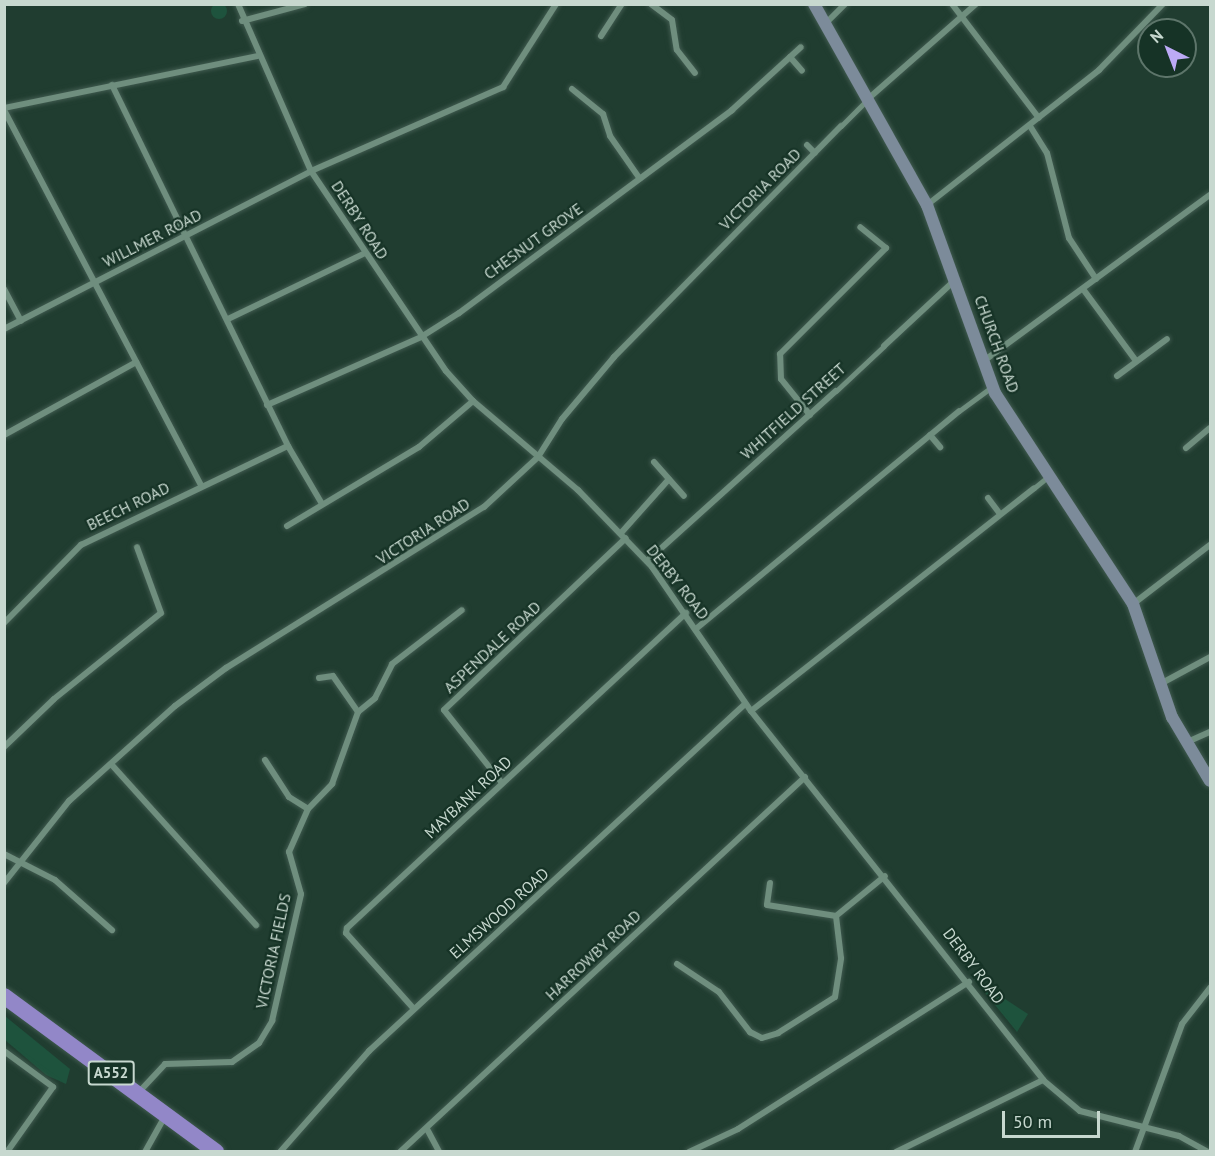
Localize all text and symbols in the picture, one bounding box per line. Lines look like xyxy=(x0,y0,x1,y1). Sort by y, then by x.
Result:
north arrow xyxy=(1137,18,1197,78)
text: N xyxy=(1146,25,1167,47)
street label: VICTORIA ROAD xyxy=(715,144,805,234)
street label: DERBY ROAD xyxy=(327,177,393,263)
street label: CHESNUT GROVE xyxy=(480,199,586,283)
street label: WILLMER ROAD xyxy=(99,205,205,271)
street label: CHURCH ROAD xyxy=(970,293,1024,395)
street label: WHITFIELD STREET xyxy=(736,359,850,463)
street label: BEECH ROAD xyxy=(83,478,173,534)
street label: VICTORIA ROAD xyxy=(372,493,474,569)
street label: DERBY ROAD xyxy=(643,541,713,623)
street label: ASPENDALE ROAD xyxy=(439,597,545,697)
street label: MAYBANK ROAD xyxy=(420,752,516,842)
street label: ELMSWOOD ROAD xyxy=(445,863,553,963)
street label: VICTORIA FIELDS xyxy=(251,891,295,1011)
street label: HARROWBY ROAD xyxy=(541,906,645,1004)
street label: DERBY ROAD xyxy=(939,924,1009,1008)
road number: A552 xyxy=(87,1061,135,1085)
scale bar xyxy=(1005,1099,1102,1137)
text: 50 m xyxy=(1013,1110,1052,1133)

